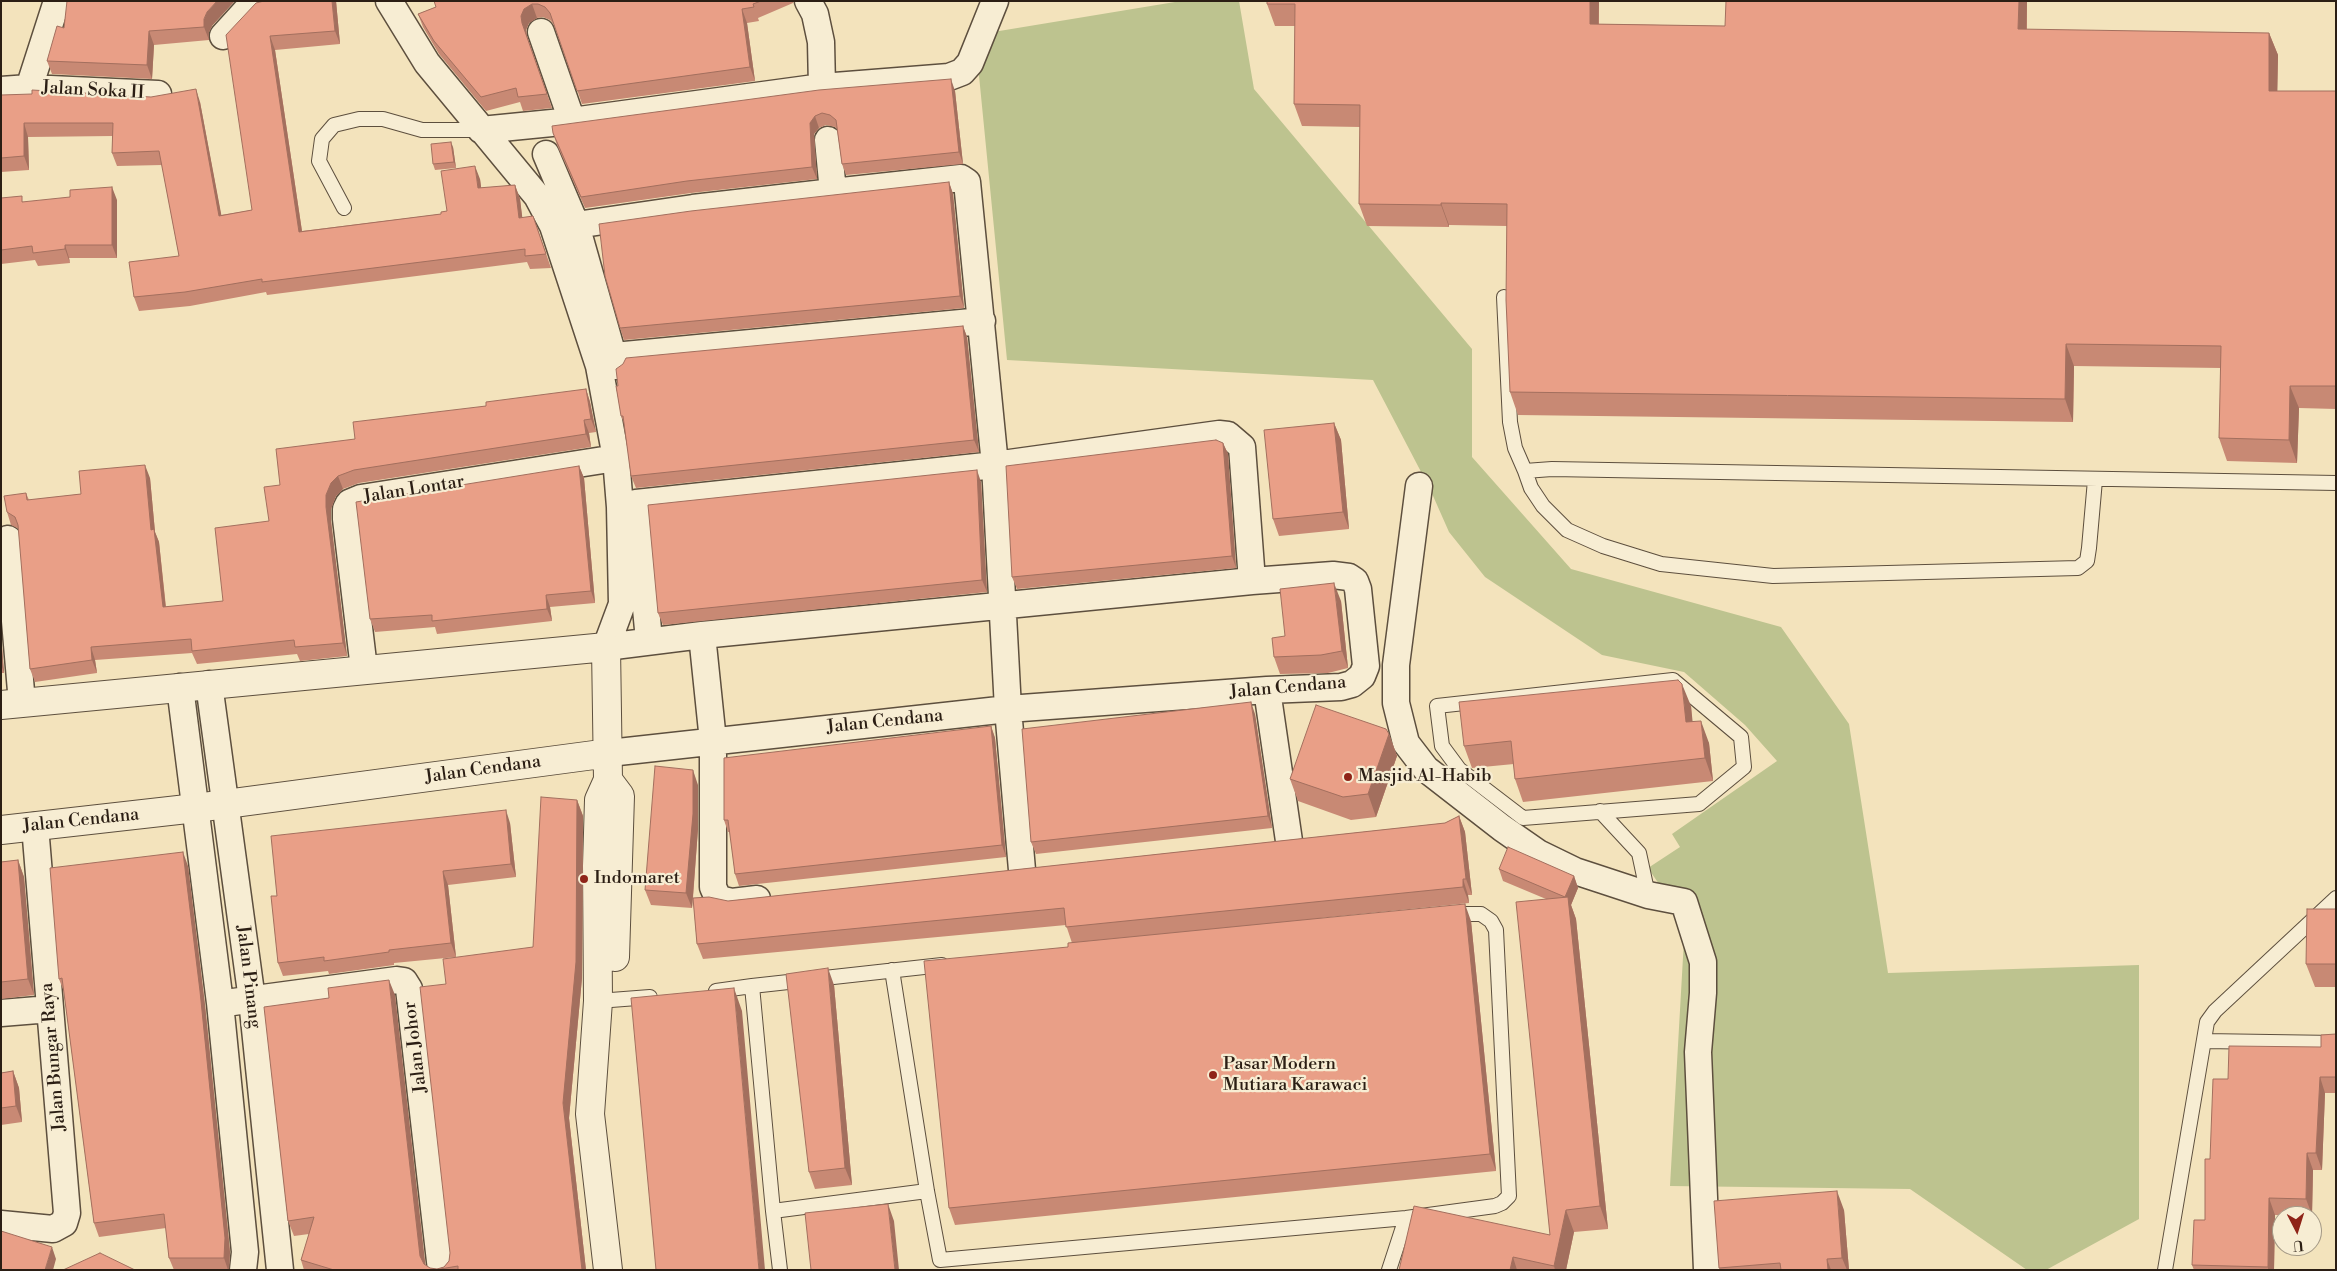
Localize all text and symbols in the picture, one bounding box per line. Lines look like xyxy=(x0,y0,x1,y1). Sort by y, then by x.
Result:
street label: Jalan Soka II xyxy=(41,78,145,104)
street label: Jalan Lontar xyxy=(362,471,466,509)
street label: Jalan Cendana xyxy=(1229,672,1347,704)
street label: Jalan Cendana xyxy=(826,705,944,739)
street label: Jalan Cendana xyxy=(424,751,542,789)
place label: Masjid Al-Habib xyxy=(1358,766,1491,788)
marker: Masjid Al-Habib xyxy=(1342,771,1354,783)
street label: Jalan Cendana xyxy=(22,804,140,838)
place label: Indomaret xyxy=(594,868,680,890)
marker: Indomaret xyxy=(578,873,590,885)
street label: Jalan Pinang xyxy=(231,924,265,1030)
street label: Jalan Bungar Raya xyxy=(37,982,71,1132)
street label: Jalan Johor xyxy=(400,1000,432,1094)
place label: Pasar Modern Mutiara Karawaci xyxy=(1223,1054,1367,1096)
marker: Pasar Modern Mutiara Karawaci xyxy=(1207,1069,1219,1081)
north arrow xyxy=(2272,1206,2322,1256)
text: U xyxy=(2292,1236,2304,1254)

